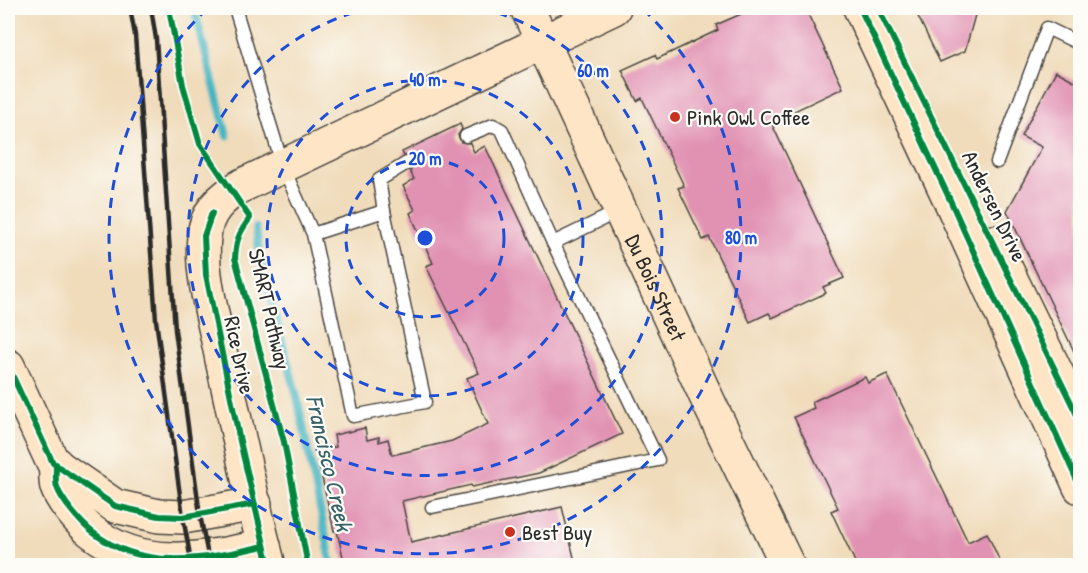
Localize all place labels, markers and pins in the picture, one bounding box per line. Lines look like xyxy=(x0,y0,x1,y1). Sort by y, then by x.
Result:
place label: Pink Owl Coffee xyxy=(687,102,810,132)
marker: Pink Owl Coffee xyxy=(668,110,682,124)
centre of rings xyxy=(415,228,435,248)
place label: Best Buy xyxy=(522,517,592,547)
marker: Best Buy xyxy=(503,525,517,539)

